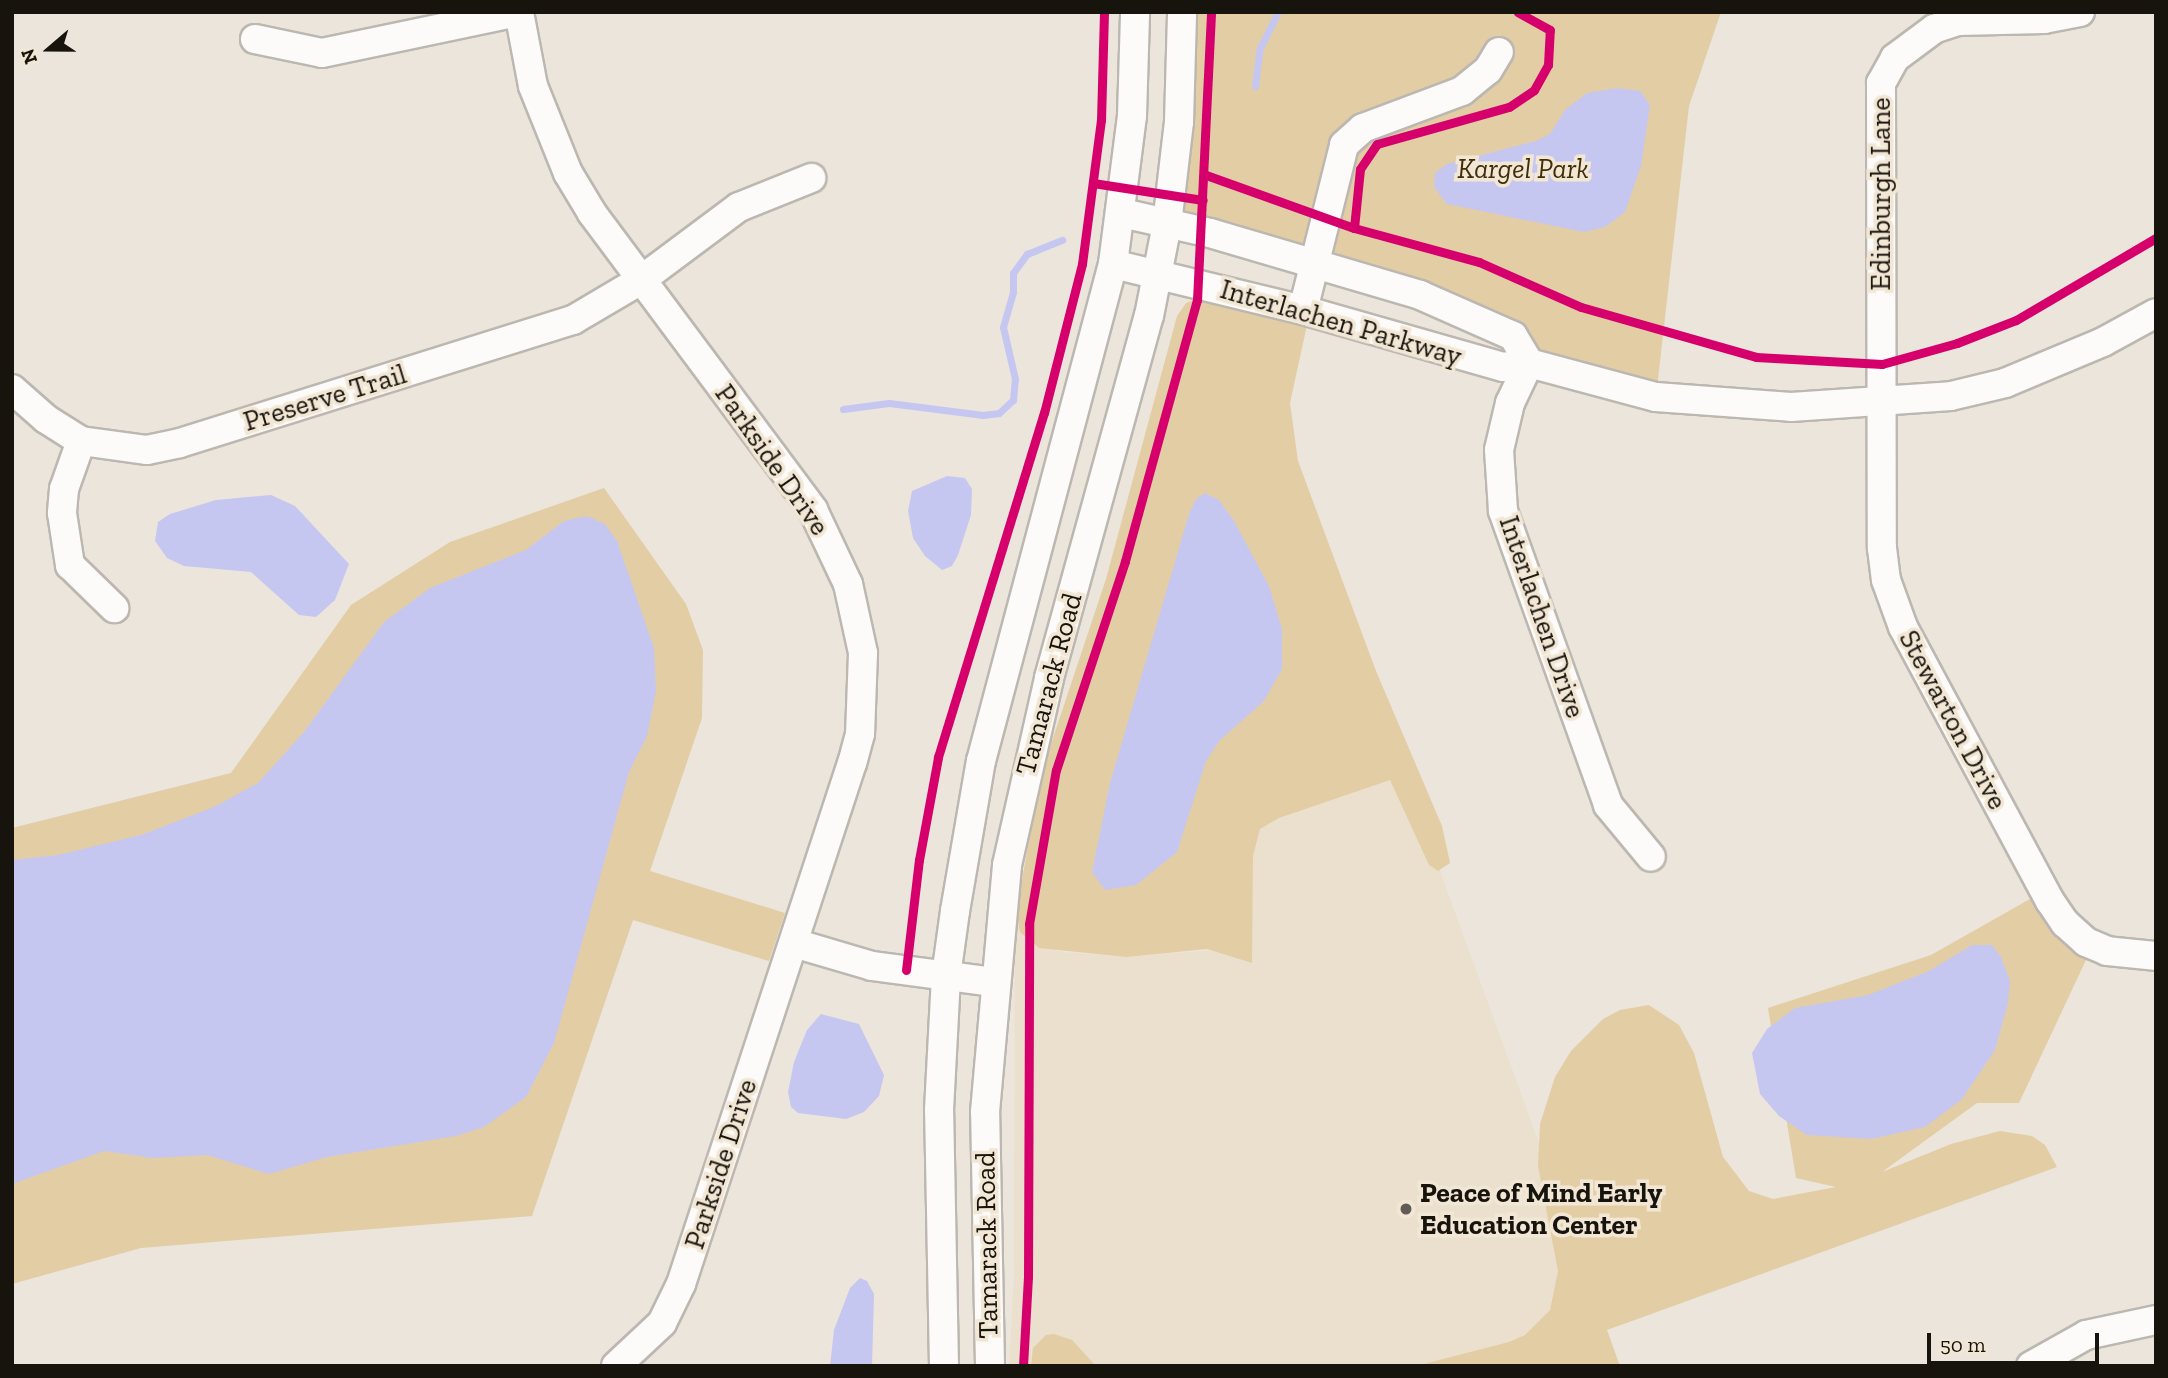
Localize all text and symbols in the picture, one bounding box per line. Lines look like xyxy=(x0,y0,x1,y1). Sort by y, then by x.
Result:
north arrow xyxy=(14,14,84,84)
text: N xyxy=(16,46,42,67)
street label: Edinburgh Lane xyxy=(1864,97,1898,291)
park label: Kargel Park xyxy=(1457,152,1589,186)
street label: Interlachen Parkway xyxy=(1216,272,1466,374)
street label: Preserve Trail xyxy=(239,357,411,439)
street label: Parkside Drive xyxy=(708,378,836,542)
street label: Interlachen Drive xyxy=(1492,512,1592,722)
street label: Tamarack Road xyxy=(1009,589,1089,779)
street label: Stewarton Drive xyxy=(1892,625,2014,815)
street label: Parkside Drive xyxy=(678,1075,764,1253)
street label: Tamarack Road xyxy=(969,1151,1005,1339)
place label: Peace of Mind Early Education Center xyxy=(1420,1176,1662,1242)
marker: Peace of Mind Early Education Center xyxy=(1398,1201,1414,1217)
scale bar xyxy=(1930,1318,2102,1362)
text: 50 m xyxy=(1940,1332,1986,1357)

